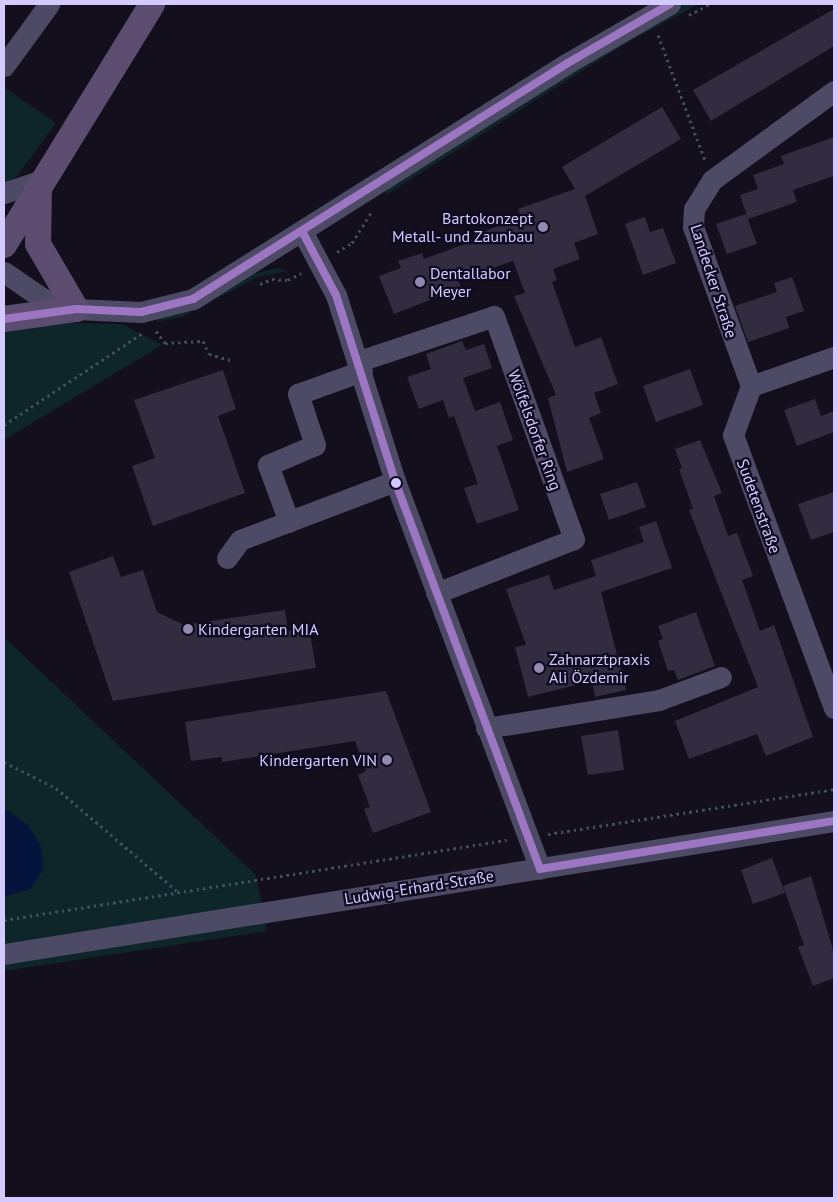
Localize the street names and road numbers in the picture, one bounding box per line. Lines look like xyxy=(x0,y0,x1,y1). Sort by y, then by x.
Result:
street label: Landecker Straße xyxy=(687,222,741,340)
street label: Wölfelsdorfer Ring xyxy=(504,367,566,493)
street label: Sudetenstraße xyxy=(733,456,785,556)
street label: Ludwig-Erhard-Straße xyxy=(343,866,495,908)

